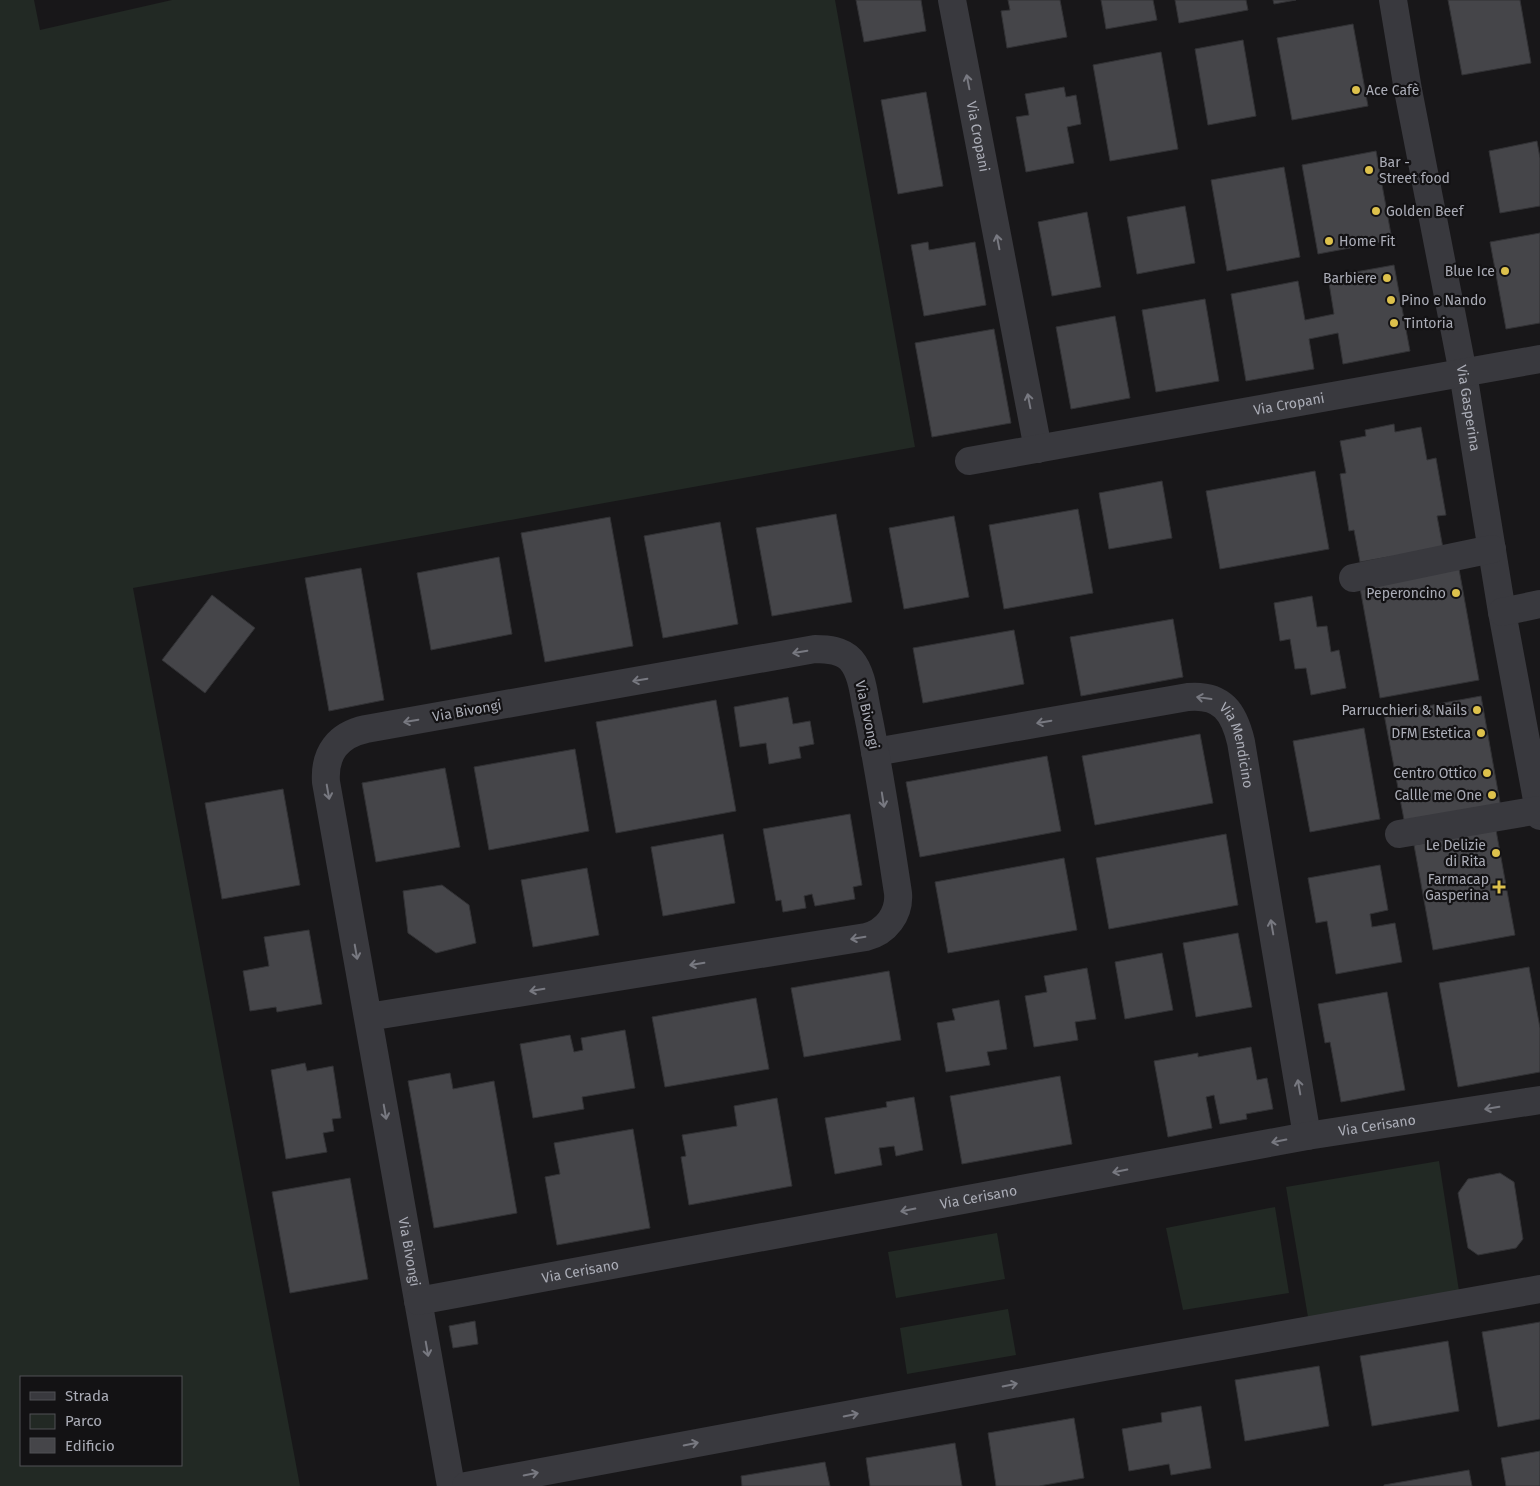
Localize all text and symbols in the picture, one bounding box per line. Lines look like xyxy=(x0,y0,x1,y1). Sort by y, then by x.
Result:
one-way arrow xyxy=(962,75,972,91)
place label: Ace Cafè xyxy=(1366,82,1419,99)
marker: Ace Cafè xyxy=(1350,84,1362,96)
street label: Via Cropani xyxy=(963,100,993,173)
place label: Bar - Street food xyxy=(1379,154,1450,187)
marker: Bar - Street food xyxy=(1363,164,1375,176)
place label: Golden Beef xyxy=(1386,203,1465,220)
marker: Golden Beef xyxy=(1370,205,1382,217)
place label: Home Fit xyxy=(1339,233,1396,250)
one-way arrow xyxy=(993,234,1003,250)
marker: Home Fit xyxy=(1323,235,1335,247)
place label: Blue Ice xyxy=(1445,263,1495,280)
marker: Blue Ice xyxy=(1499,265,1511,277)
place label: Barbiere xyxy=(1323,270,1377,287)
marker: Barbiere xyxy=(1381,272,1393,284)
place label: Pino e Nando xyxy=(1401,292,1486,309)
marker: Pino e Nando xyxy=(1385,294,1397,306)
place label: Tintoria xyxy=(1404,315,1453,332)
marker: Tintoria xyxy=(1388,317,1400,329)
street label: Via Gasperina xyxy=(1453,363,1484,452)
street label: Via Cropani xyxy=(1252,389,1326,419)
one-way arrow xyxy=(1024,394,1033,410)
place label: Peperoncino xyxy=(1366,585,1446,602)
marker: Peperoncino xyxy=(1450,587,1462,599)
one-way arrow xyxy=(792,648,808,658)
one-way arrow xyxy=(632,676,648,686)
street label: Via Bivongi xyxy=(851,679,883,751)
one-way arrow xyxy=(1197,692,1213,702)
street label: Via Bivongi xyxy=(431,697,503,725)
street label: Via Mendicino xyxy=(1216,699,1257,789)
place label: Parrucchieri & Nails xyxy=(1341,702,1467,719)
marker: Parrucchieri & Nails xyxy=(1471,704,1483,716)
one-way arrow xyxy=(403,716,419,726)
one-way arrow xyxy=(1037,718,1053,728)
place label: DFM Estetica xyxy=(1391,725,1471,742)
marker: DFM Estetica xyxy=(1475,727,1487,739)
place label: Centro Ottico xyxy=(1393,765,1477,782)
marker: Centro Ottico xyxy=(1481,767,1493,779)
one-way arrow xyxy=(323,784,333,800)
place label: Callle me One xyxy=(1394,787,1482,804)
marker: Callle me One xyxy=(1486,789,1498,801)
one-way arrow xyxy=(879,791,889,807)
place label: Le Delizie di Rita xyxy=(1426,837,1486,870)
marker: Le Delizie di Rita xyxy=(1490,847,1502,859)
place label: Farmacap Gasperina xyxy=(1425,871,1489,904)
marker: Farmacap Gasperina xyxy=(1493,881,1505,893)
one-way arrow xyxy=(1266,920,1276,936)
one-way arrow xyxy=(850,933,866,943)
one-way arrow xyxy=(352,944,362,960)
one-way arrow xyxy=(690,959,706,969)
one-way arrow xyxy=(529,985,545,995)
one-way arrow xyxy=(1293,1080,1303,1096)
one-way arrow xyxy=(1484,1103,1500,1113)
one-way arrow xyxy=(381,1104,390,1120)
street label: Via Cerisano xyxy=(1337,1111,1417,1140)
one-way arrow xyxy=(1272,1136,1288,1146)
one-way arrow xyxy=(1112,1166,1128,1176)
street label: Via Cerisano xyxy=(938,1182,1018,1212)
one-way arrow xyxy=(901,1206,917,1215)
street label: Via Bivongi xyxy=(395,1216,424,1288)
street label: Via Cerisano xyxy=(540,1255,620,1286)
one-way arrow xyxy=(422,1340,432,1356)
legend xyxy=(20,1376,182,1466)
one-way arrow xyxy=(1002,1379,1018,1389)
text: Strada xyxy=(65,1387,109,1405)
one-way arrow xyxy=(842,1409,858,1419)
text: Parco xyxy=(65,1412,102,1430)
text: Edificio xyxy=(65,1437,115,1455)
one-way arrow xyxy=(683,1439,699,1449)
one-way arrow xyxy=(523,1468,539,1478)

